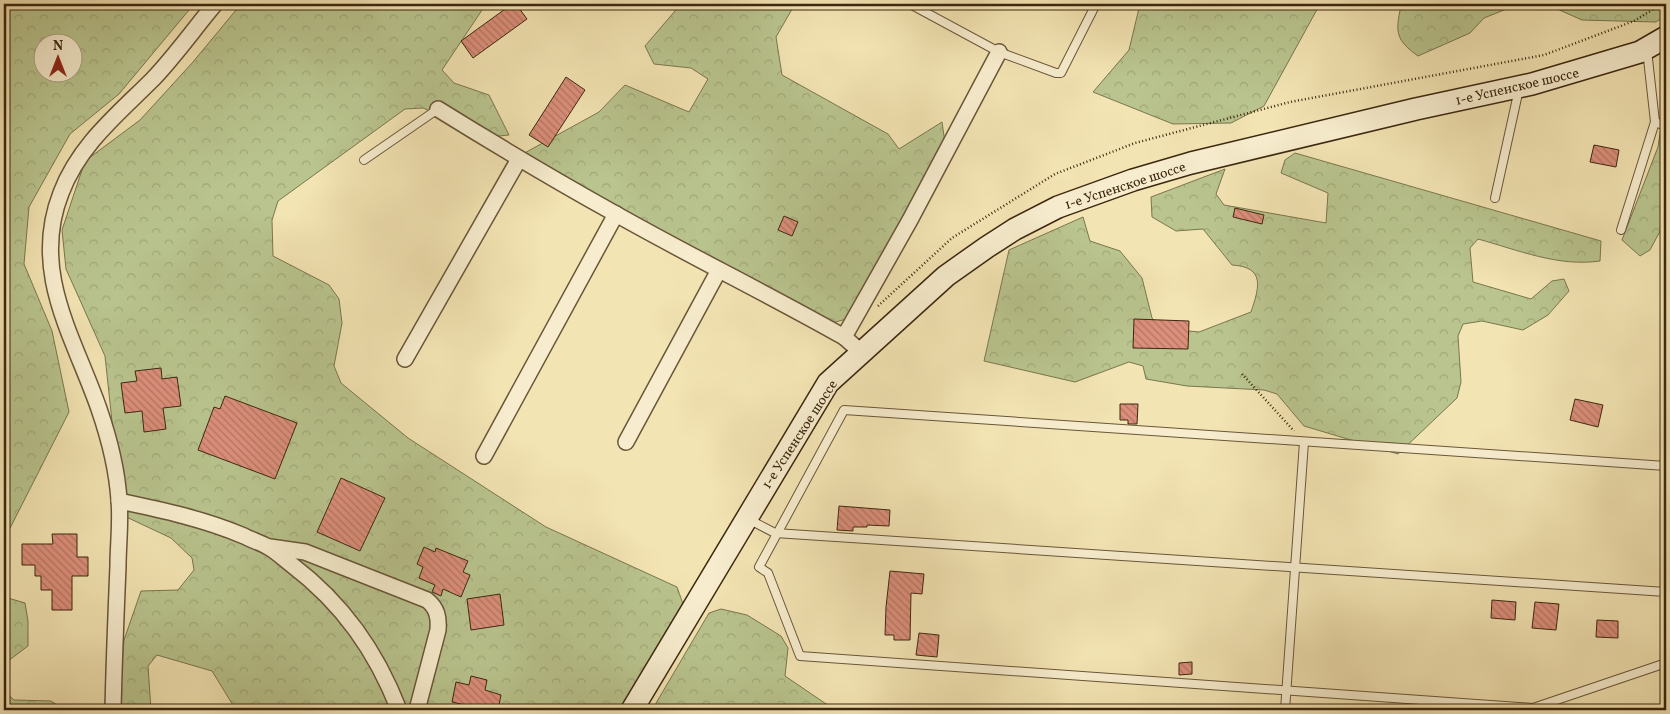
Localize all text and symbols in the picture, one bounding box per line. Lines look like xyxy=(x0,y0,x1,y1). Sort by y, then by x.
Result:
north arrow xyxy=(32,32,82,82)
text: N xyxy=(53,37,63,56)
street label: 1-е Успенское шоссе xyxy=(1454,64,1581,111)
street label: 1-е Успенское шоссе xyxy=(1062,158,1189,215)
street label: 1-е Успенское шоссе xyxy=(758,376,843,493)

